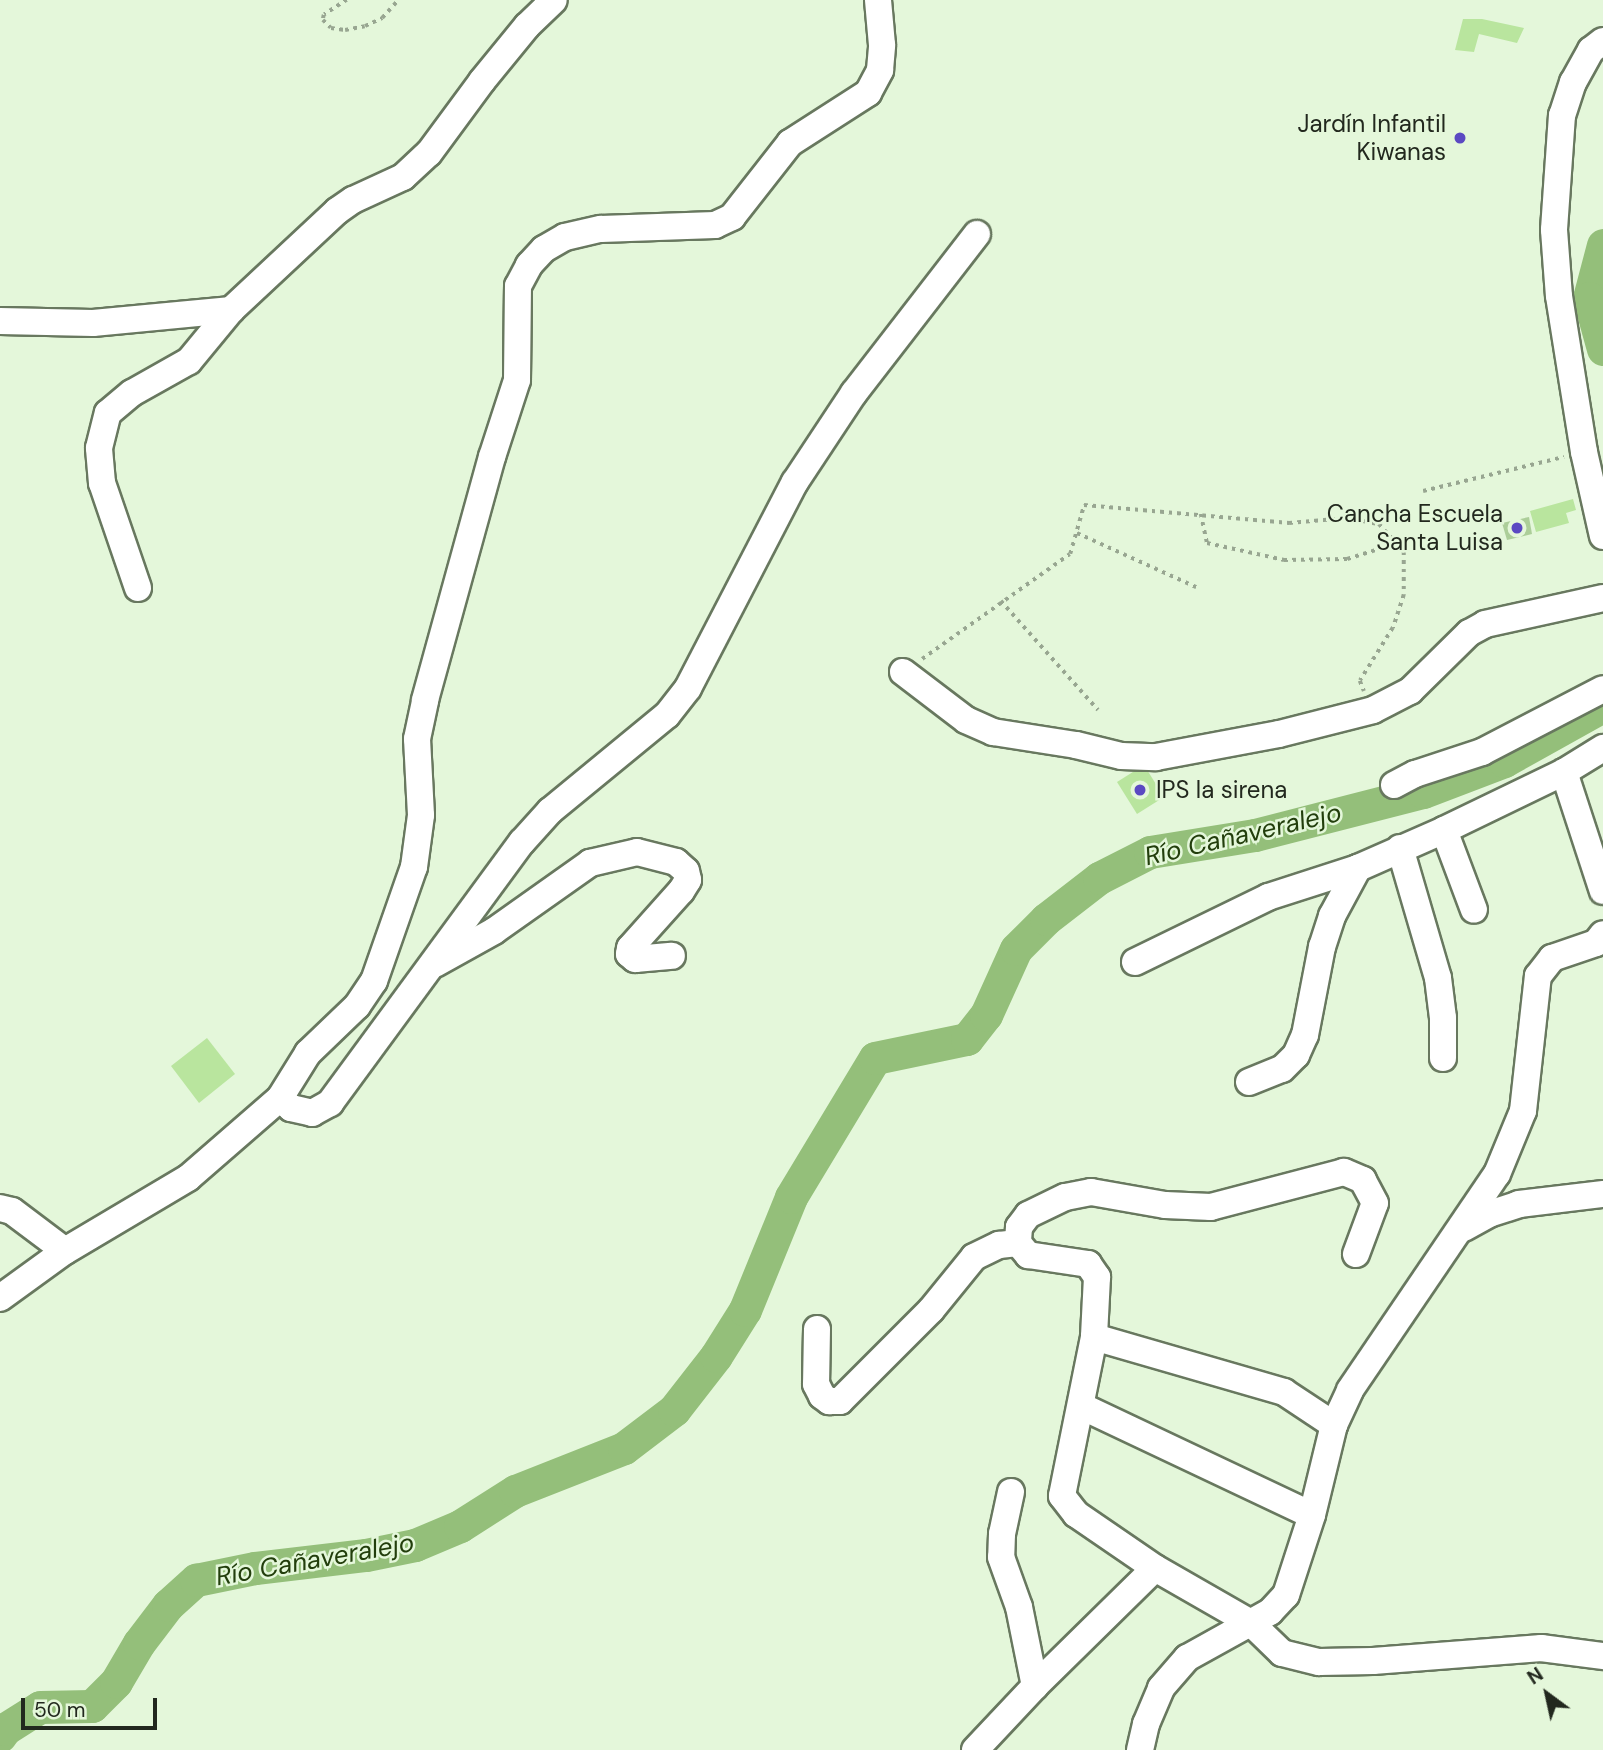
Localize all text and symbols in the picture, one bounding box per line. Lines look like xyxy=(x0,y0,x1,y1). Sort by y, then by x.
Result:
place label: Jardín Infantil Kiwanas xyxy=(1298,110,1446,166)
marker: Jardín Infantil Kiwanas xyxy=(1452,130,1468,146)
place label: Cancha Escuela Santa Luisa xyxy=(1327,500,1503,556)
marker: Cancha Escuela Santa Luisa xyxy=(1509,520,1525,536)
place label: IPS la sirena xyxy=(1156,776,1287,804)
marker: IPS la sirena xyxy=(1130,780,1150,800)
water label: Río Cañaveralejo xyxy=(1142,797,1344,873)
water label: Río Cañaveralejo xyxy=(213,1527,417,1593)
north arrow xyxy=(1512,1659,1582,1729)
text: N xyxy=(1523,1662,1548,1690)
scale bar xyxy=(24,1684,161,1728)
text: 50 m xyxy=(34,1696,85,1724)

